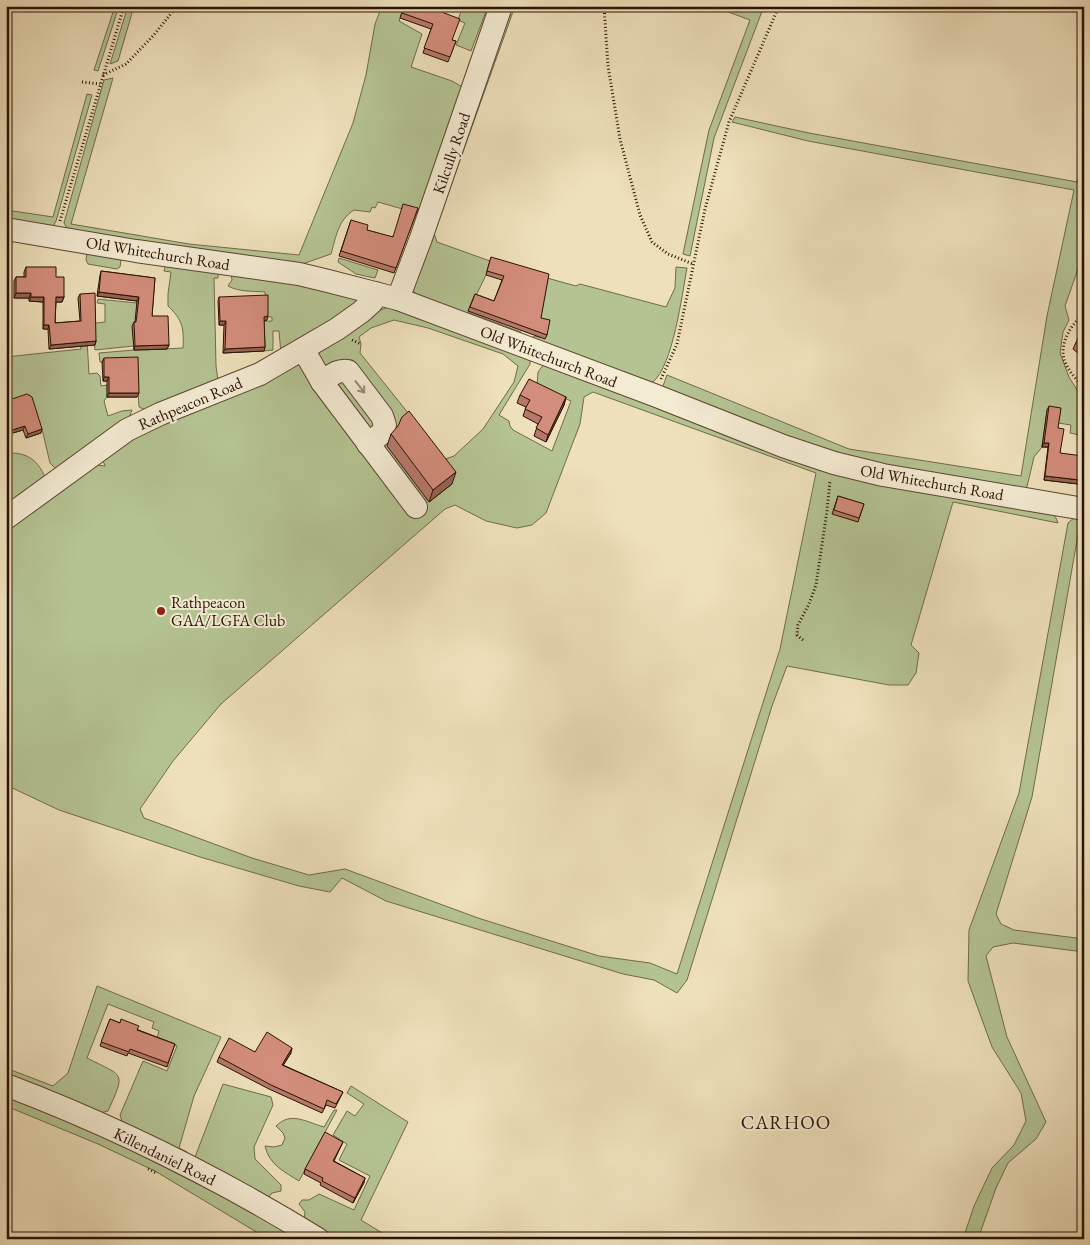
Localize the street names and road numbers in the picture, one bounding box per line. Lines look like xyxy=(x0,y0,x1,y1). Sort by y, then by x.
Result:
street label: Kilcully Road xyxy=(428,109,476,197)
street label: Old Whitechurch Road xyxy=(85,232,232,275)
street label: Old Whitechurch Road xyxy=(477,321,621,393)
street label: Rathpeacon Road xyxy=(135,372,246,435)
street label: Old Whitechurch Road xyxy=(859,460,1006,506)
street label: Killendaniel Road xyxy=(110,1123,220,1191)

